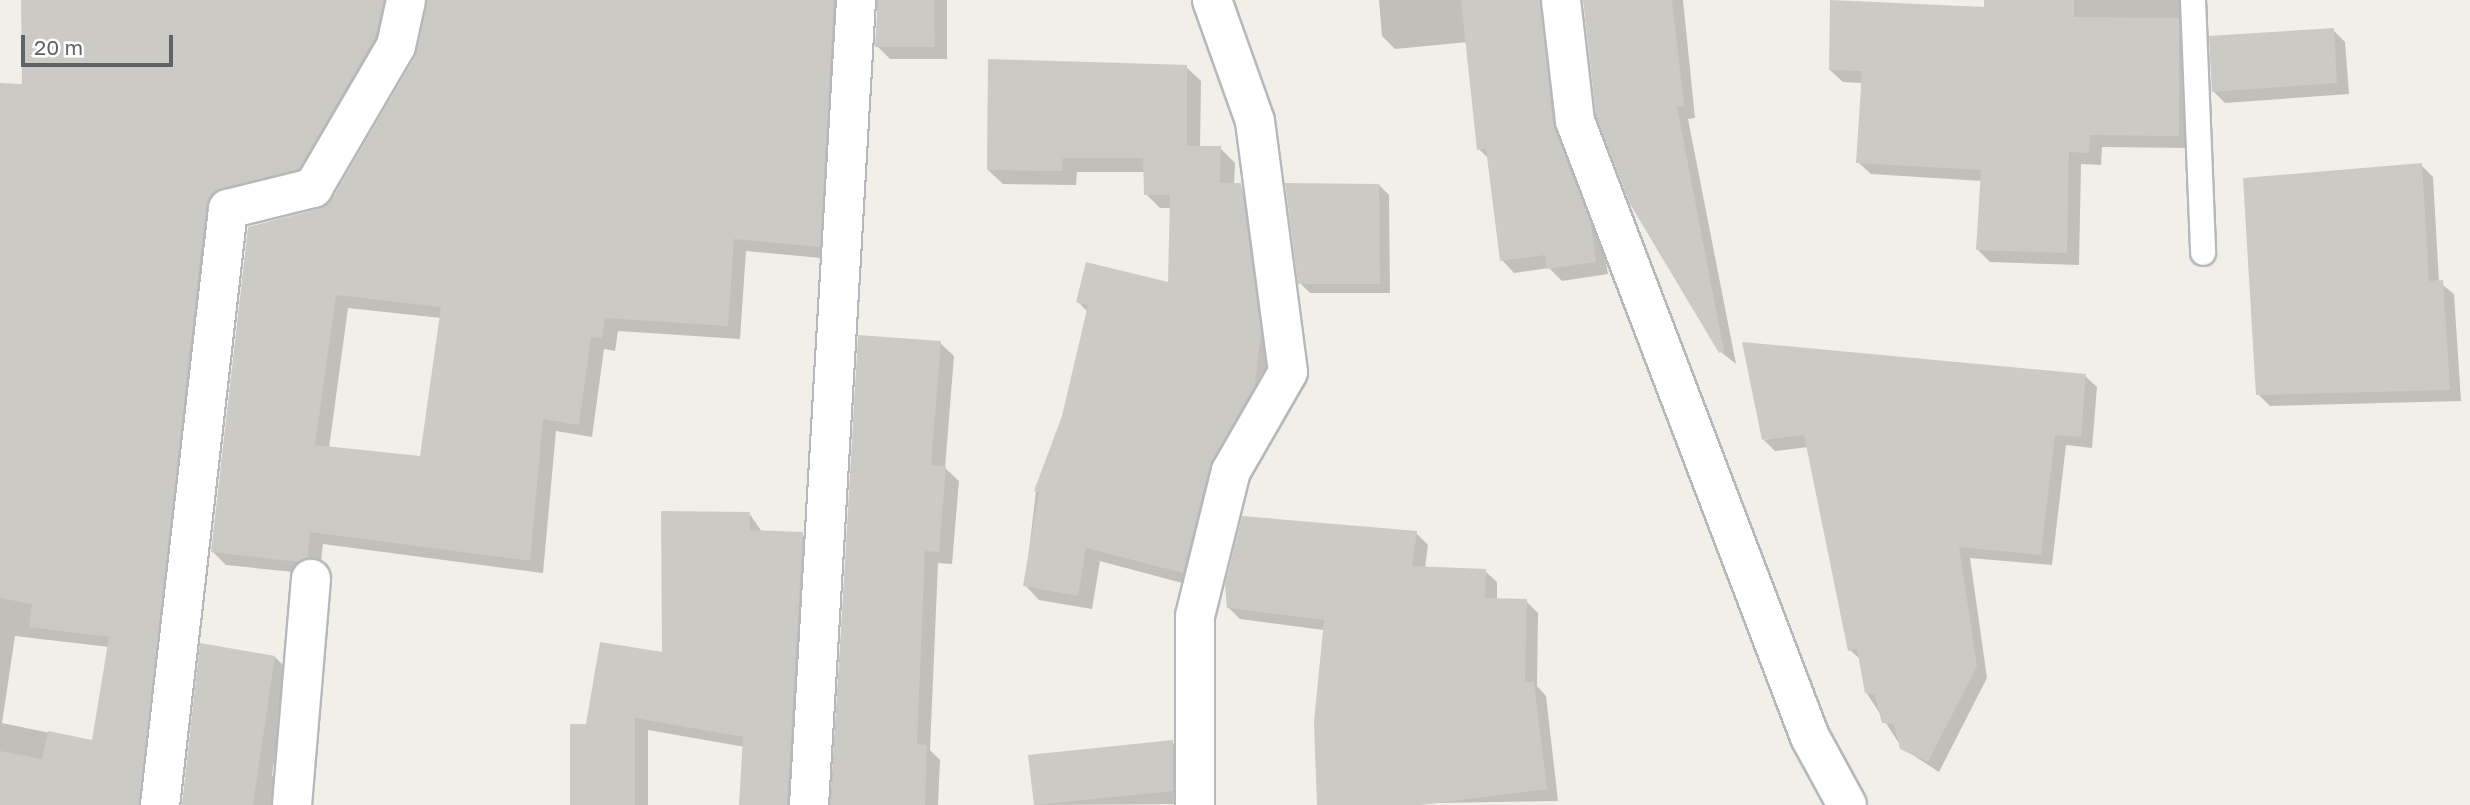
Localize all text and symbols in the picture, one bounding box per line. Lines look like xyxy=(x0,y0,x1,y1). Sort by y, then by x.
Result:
scale bar xyxy=(24,21,177,65)
text: 20 m xyxy=(34,34,83,60)

